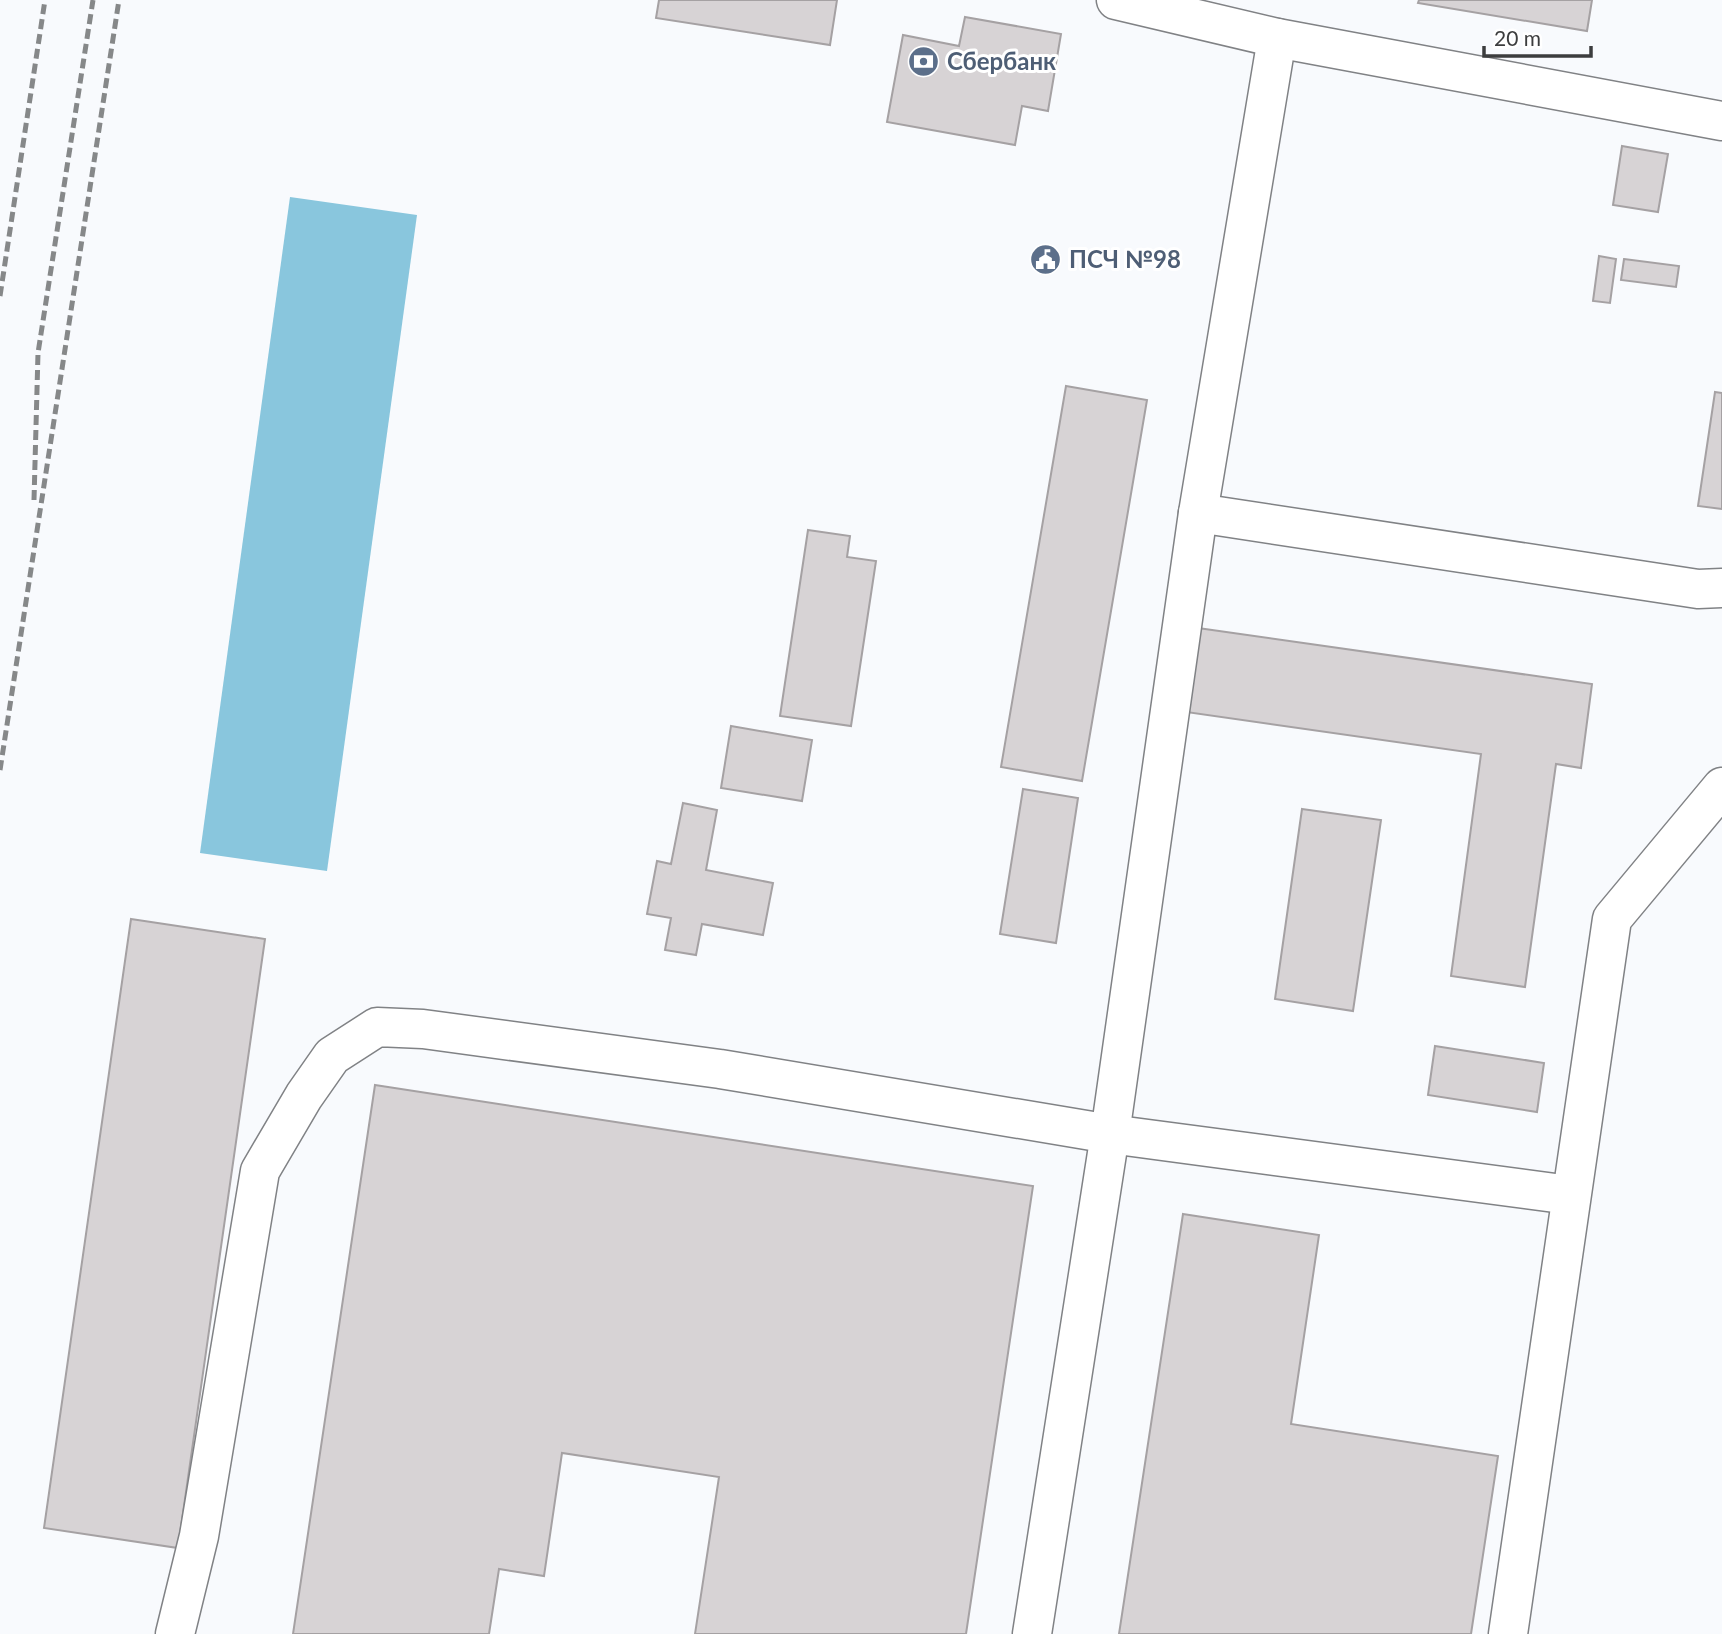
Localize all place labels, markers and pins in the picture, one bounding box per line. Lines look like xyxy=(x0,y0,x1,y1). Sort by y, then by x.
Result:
bank icon: Сбербанк xyxy=(907,45,941,79)
place label: Сбербанк xyxy=(947,46,1056,75)
public building icon: ПСЧ №98 xyxy=(1029,243,1063,277)
place label: ПСЧ №98 xyxy=(1069,244,1181,273)

